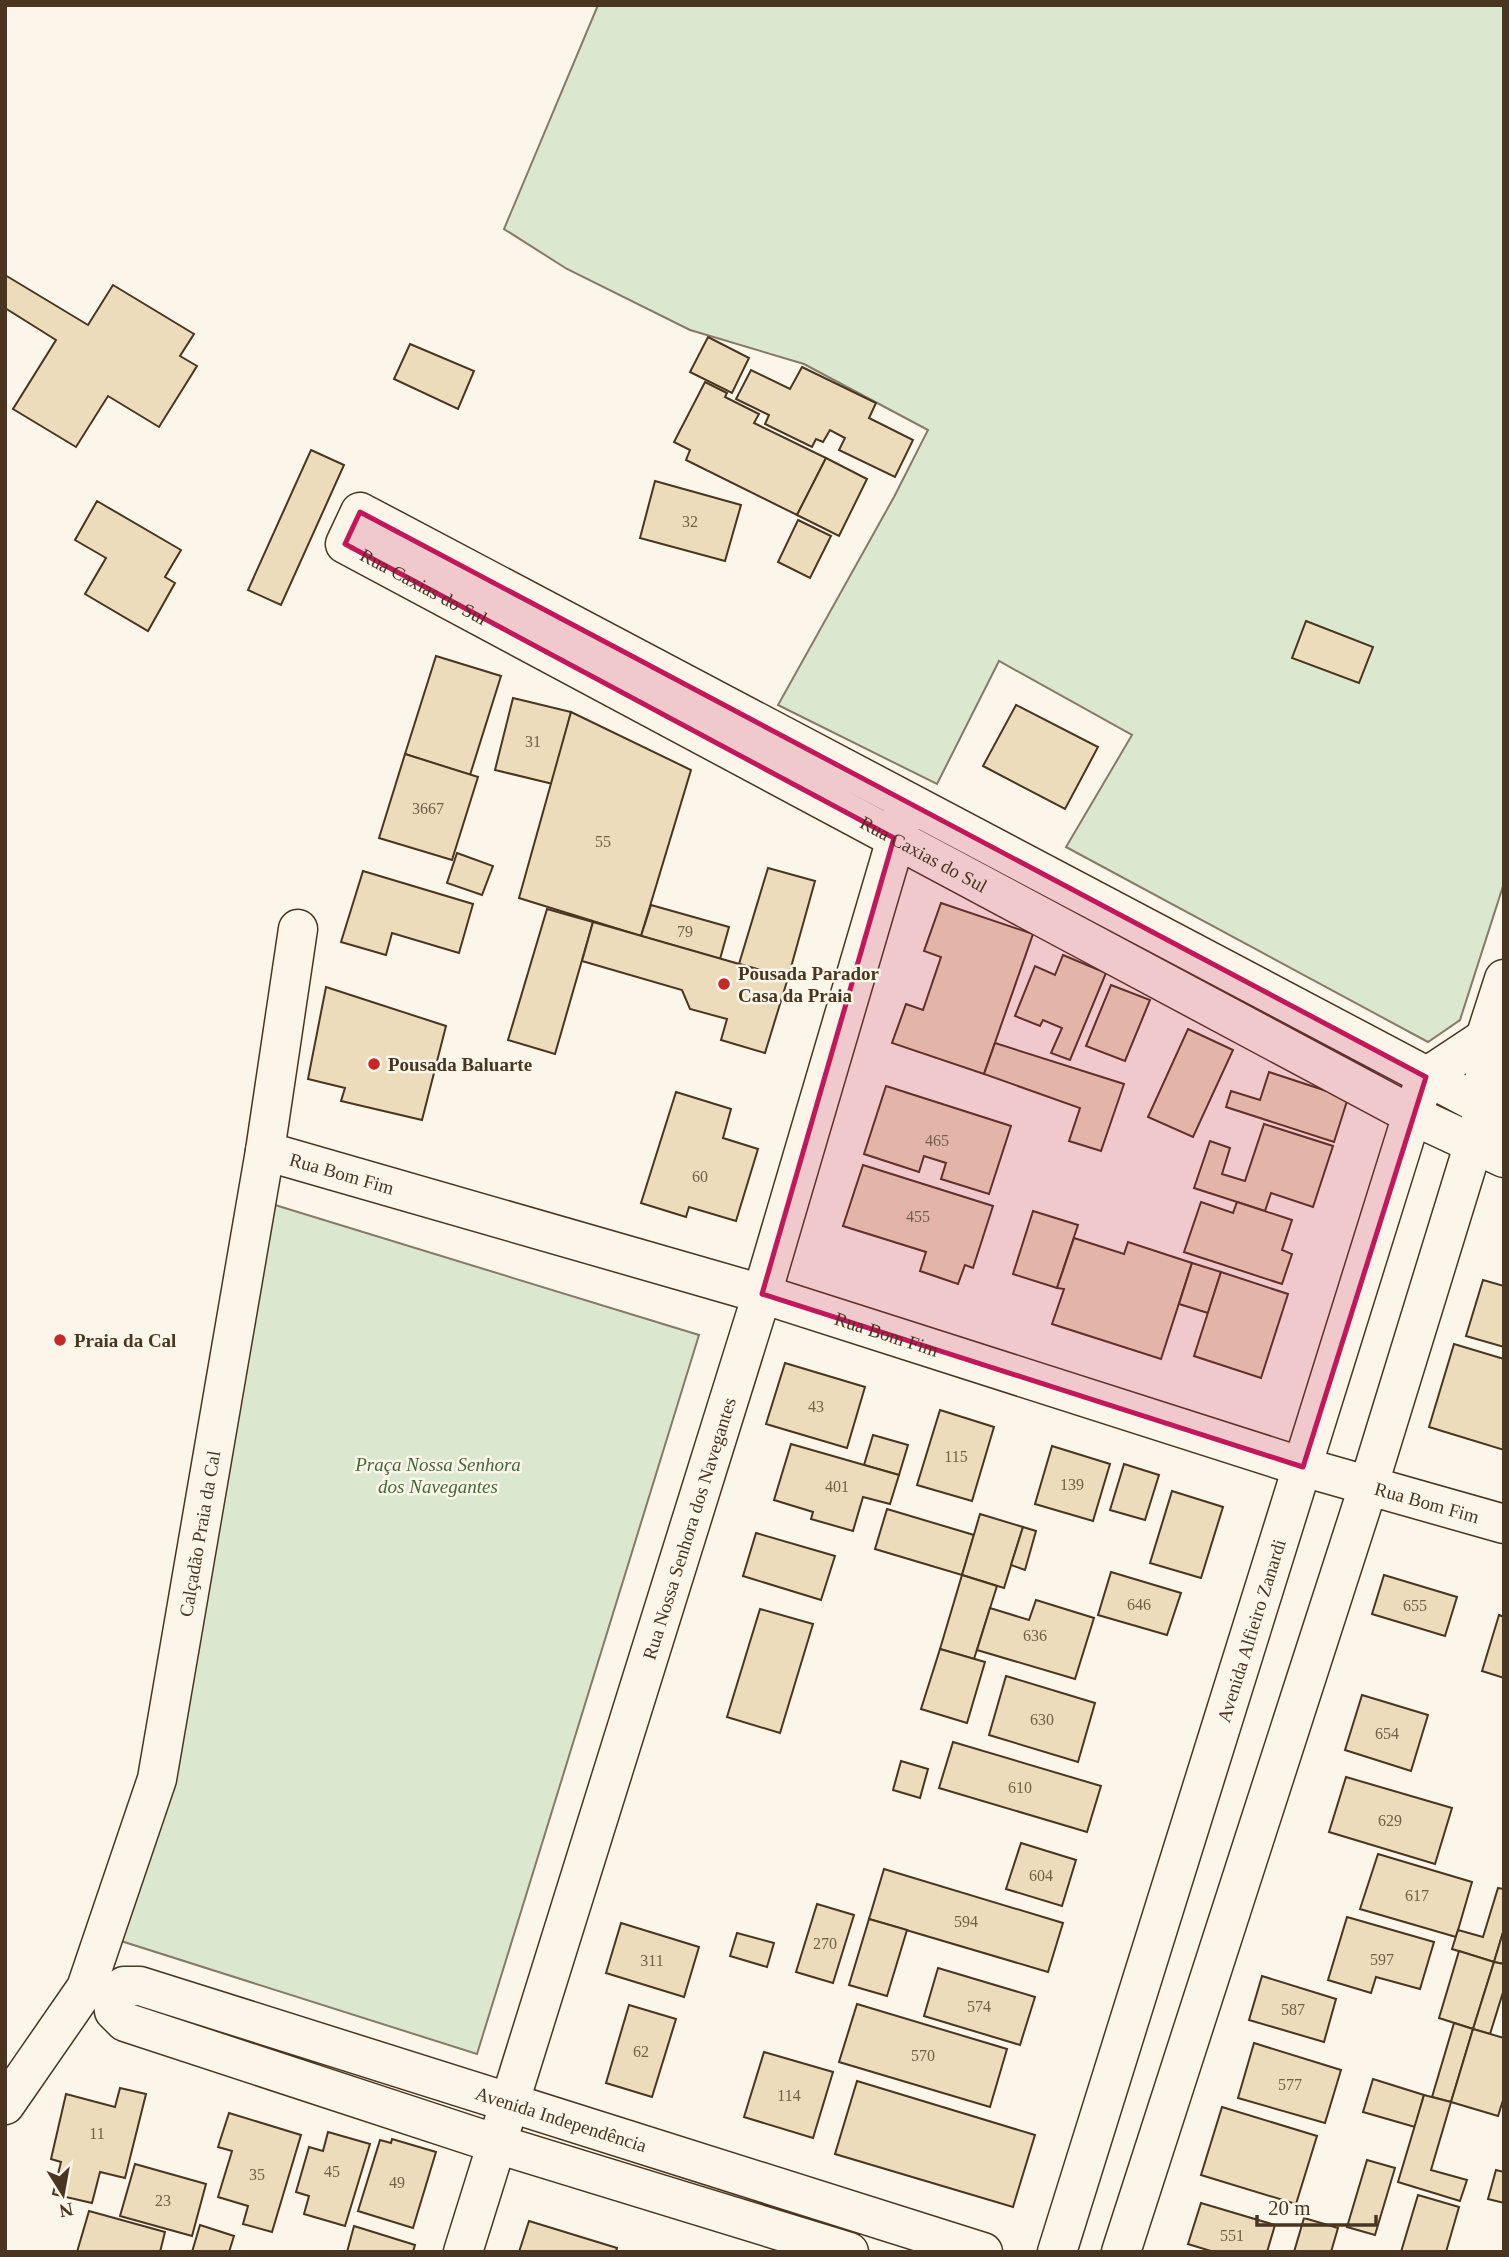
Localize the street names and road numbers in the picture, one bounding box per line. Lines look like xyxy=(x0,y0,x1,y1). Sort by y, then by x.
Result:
street label: Rua Caxias do Sul xyxy=(357,544,491,629)
street label: Rua Caxias do Sul xyxy=(857,812,991,897)
street label: Rua Bom Fim xyxy=(287,1149,397,1199)
street label: Rua Bom Fim xyxy=(832,1308,941,1361)
street label: Rua Nossa Senhora dos Navegantes xyxy=(639,1395,740,1662)
street label: Calçadão Praia da Cal xyxy=(175,1449,224,1618)
street label: Rua Bom Fim xyxy=(1372,1478,1482,1527)
street label: Avenida Alfieiro Zanardi xyxy=(1213,1537,1290,1725)
street label: Avenida Independência xyxy=(473,2082,650,2156)

